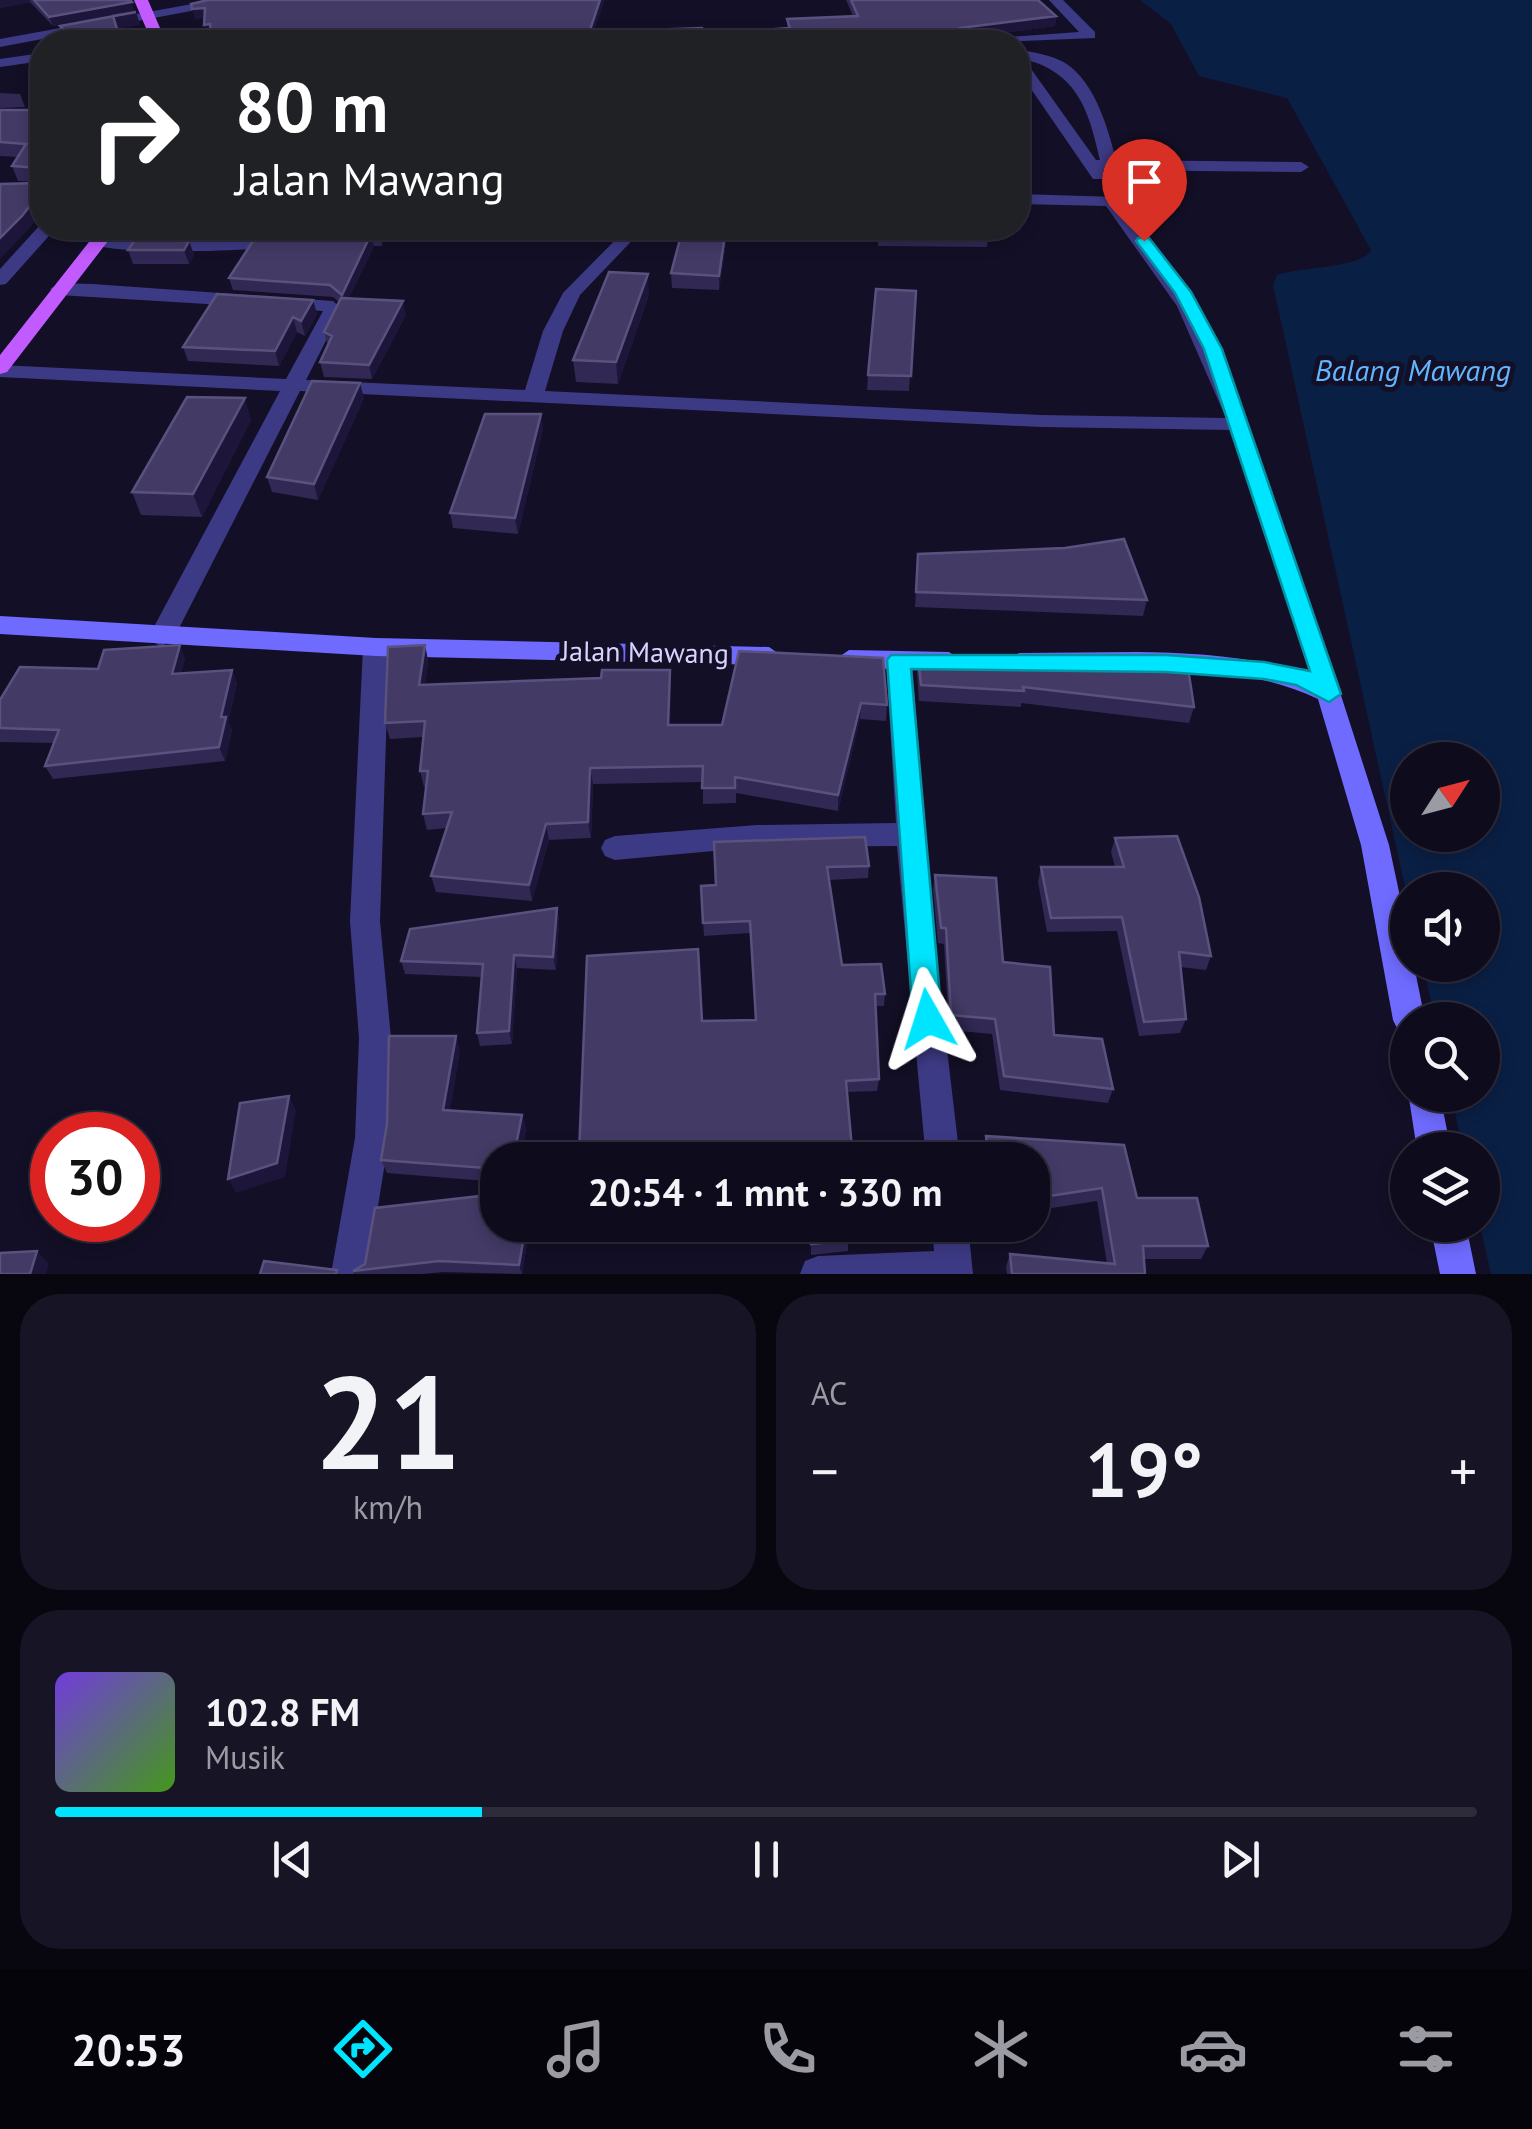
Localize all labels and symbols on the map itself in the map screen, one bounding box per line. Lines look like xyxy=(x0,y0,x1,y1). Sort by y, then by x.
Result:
pin xyxy=(1102,139,1187,242)
water label: Balang Mawang xyxy=(1315,350,1511,389)
street label: Jalan Mawang xyxy=(560,632,729,671)
north arrow xyxy=(1390,742,1500,852)
position arrow xyxy=(876,967,980,1071)
speed limit sign: 30 xyxy=(30,1112,160,1242)

